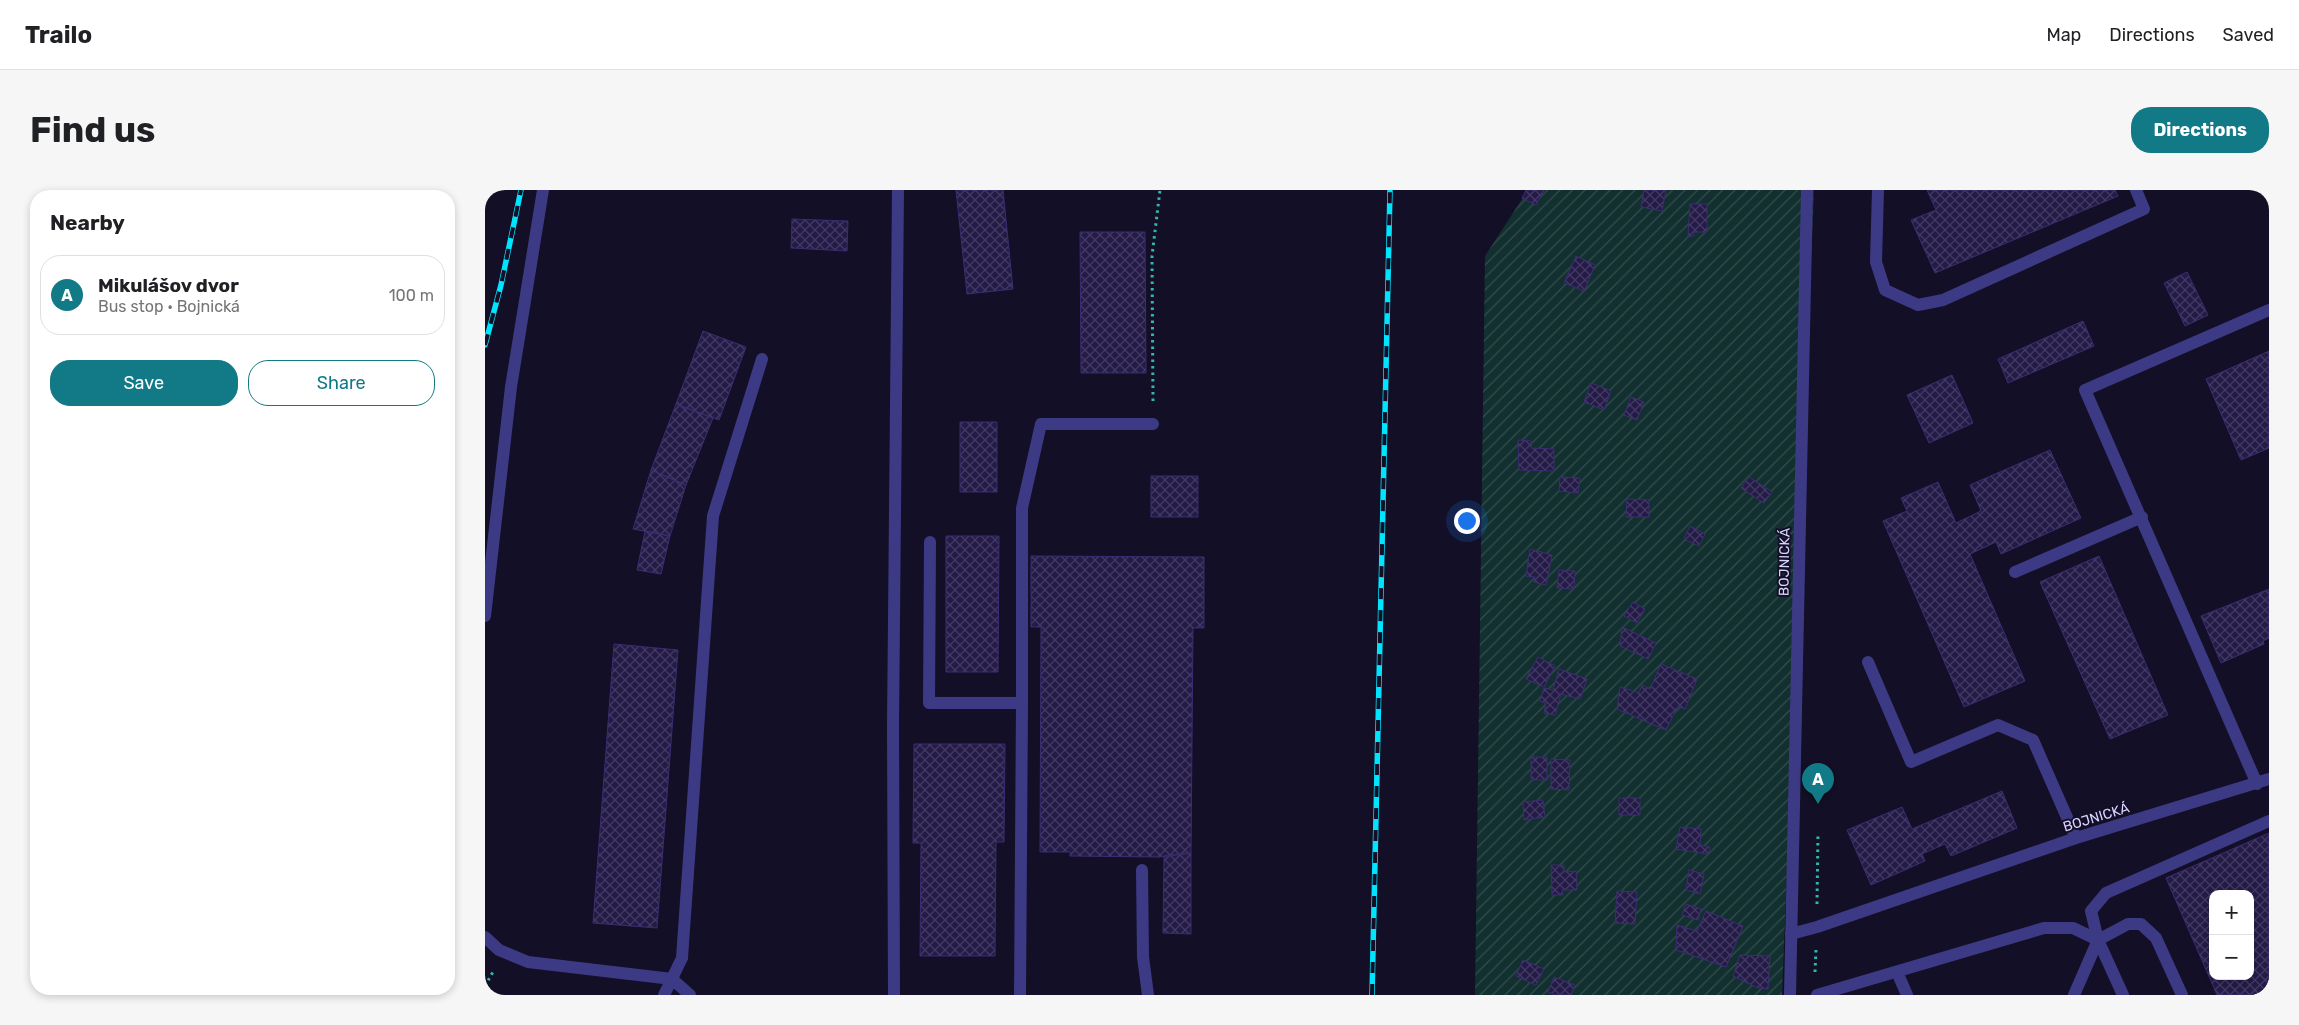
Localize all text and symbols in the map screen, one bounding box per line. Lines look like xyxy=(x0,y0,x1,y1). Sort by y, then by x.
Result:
text: Trailo xyxy=(25,21,92,49)
text: Map xyxy=(2046,24,2081,46)
text: Directions xyxy=(2109,24,2195,46)
text: Saved xyxy=(2223,24,2274,46)
button: Directions xyxy=(2131,107,2269,153)
text: Find us xyxy=(30,109,155,151)
text: Nearby xyxy=(50,210,125,235)
text: Mikulášov dvor xyxy=(98,274,239,297)
text: A xyxy=(61,286,73,305)
text: 100 m xyxy=(389,286,434,305)
text: Bus stop · Bojnická xyxy=(98,297,240,316)
button: Save xyxy=(50,360,238,406)
button: Share xyxy=(248,360,435,406)
your location xyxy=(1454,508,1480,534)
street label: BOJNICKÁ xyxy=(1774,527,1794,596)
pin: A xyxy=(1802,763,1834,804)
street label: BOJNICKÁ xyxy=(2061,798,2132,836)
map controls xyxy=(2209,890,2254,980)
button: + xyxy=(2209,890,2254,935)
button: − xyxy=(2209,935,2254,980)

